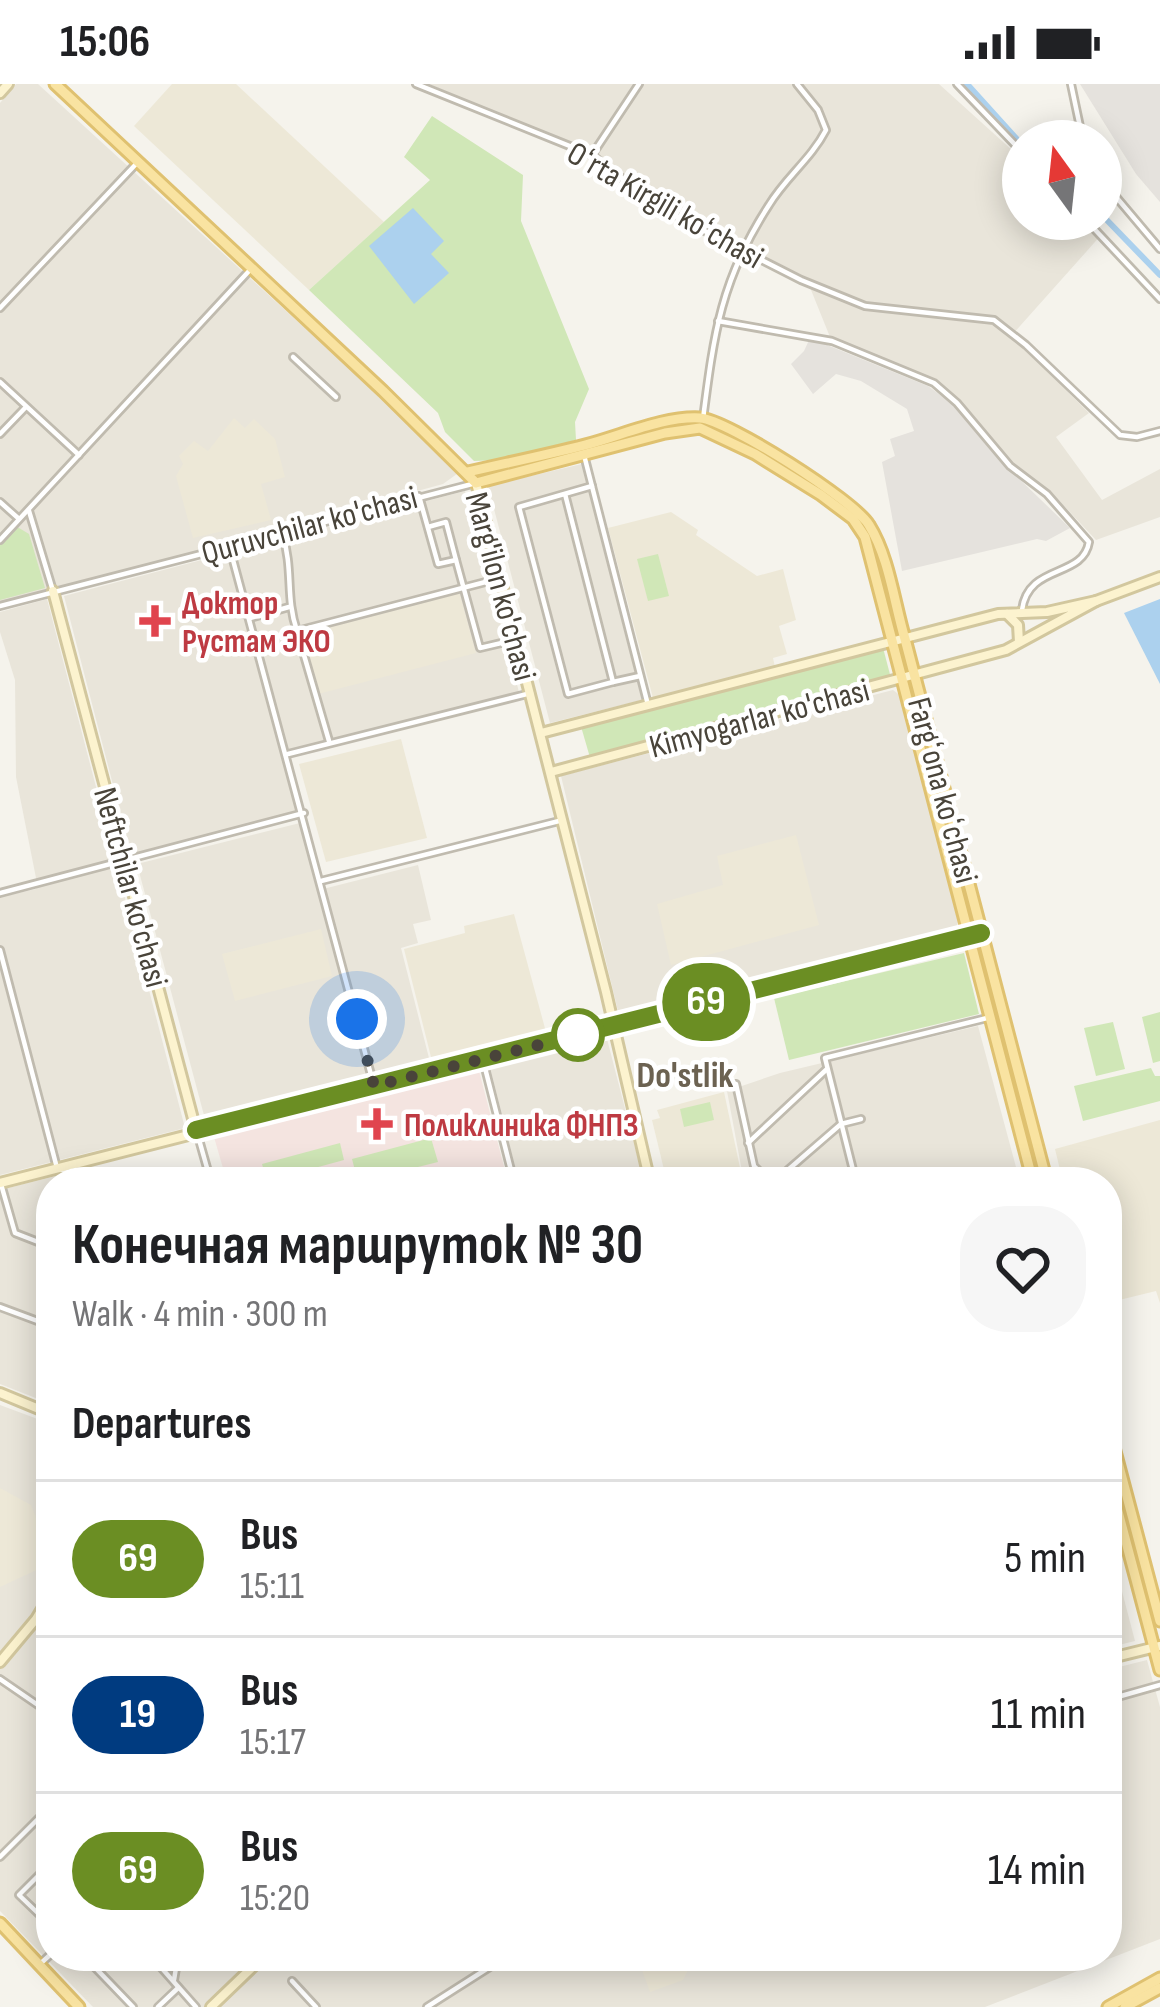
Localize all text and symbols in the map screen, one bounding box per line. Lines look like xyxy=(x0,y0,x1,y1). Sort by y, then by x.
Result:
text: 15:06 xyxy=(60,15,150,70)
north arrow xyxy=(1002,120,1122,240)
map controls xyxy=(1002,120,1122,240)
street label: Oʻrta Kirgili koʻchasi xyxy=(560,133,770,278)
street label: Quruvchilar ko'chasi xyxy=(197,478,422,574)
street label: Marg'ilon ko'chasi xyxy=(456,488,544,685)
place label: Доктор Рустам ЭКО xyxy=(182,584,331,662)
marker: Доктор Рустам ЭКО xyxy=(139,605,171,637)
street label: Kimyogarlar ko'chasi xyxy=(645,670,874,767)
street label: Fargʻona koʻchasi xyxy=(898,693,986,888)
street label: Neftchilar ko'chasi xyxy=(84,783,176,992)
line badge: 69 xyxy=(652,963,760,1041)
text: 69 xyxy=(686,976,726,1027)
your location xyxy=(327,989,387,1049)
unlabelled marker xyxy=(553,1010,603,1060)
district label: Do'stlik xyxy=(637,1055,733,1098)
place label: Поликлиника ФНПЗ xyxy=(404,1106,638,1146)
marker: Поликлиника ФНПЗ xyxy=(361,1108,393,1140)
button: heart xyxy=(960,1206,1086,1332)
text: Конечная маршруток № 30 xyxy=(72,1212,643,1280)
text: Walk · 4 min · 300 m xyxy=(72,1291,328,1338)
text: Departures xyxy=(72,1397,251,1452)
text: Bus xyxy=(240,1508,298,1563)
text: 5 min xyxy=(1004,1531,1086,1586)
text: 69 xyxy=(118,1533,158,1584)
text: 15:11 xyxy=(240,1563,304,1610)
text: Bus xyxy=(240,1664,298,1719)
text: 11 min xyxy=(991,1687,1086,1742)
text: 19 xyxy=(120,1689,156,1740)
text: 15:17 xyxy=(240,1719,306,1766)
text: Bus xyxy=(240,1820,298,1875)
text: 14 min xyxy=(988,1843,1086,1898)
text: 69 xyxy=(118,1845,158,1896)
text: 15:20 xyxy=(240,1875,310,1922)

